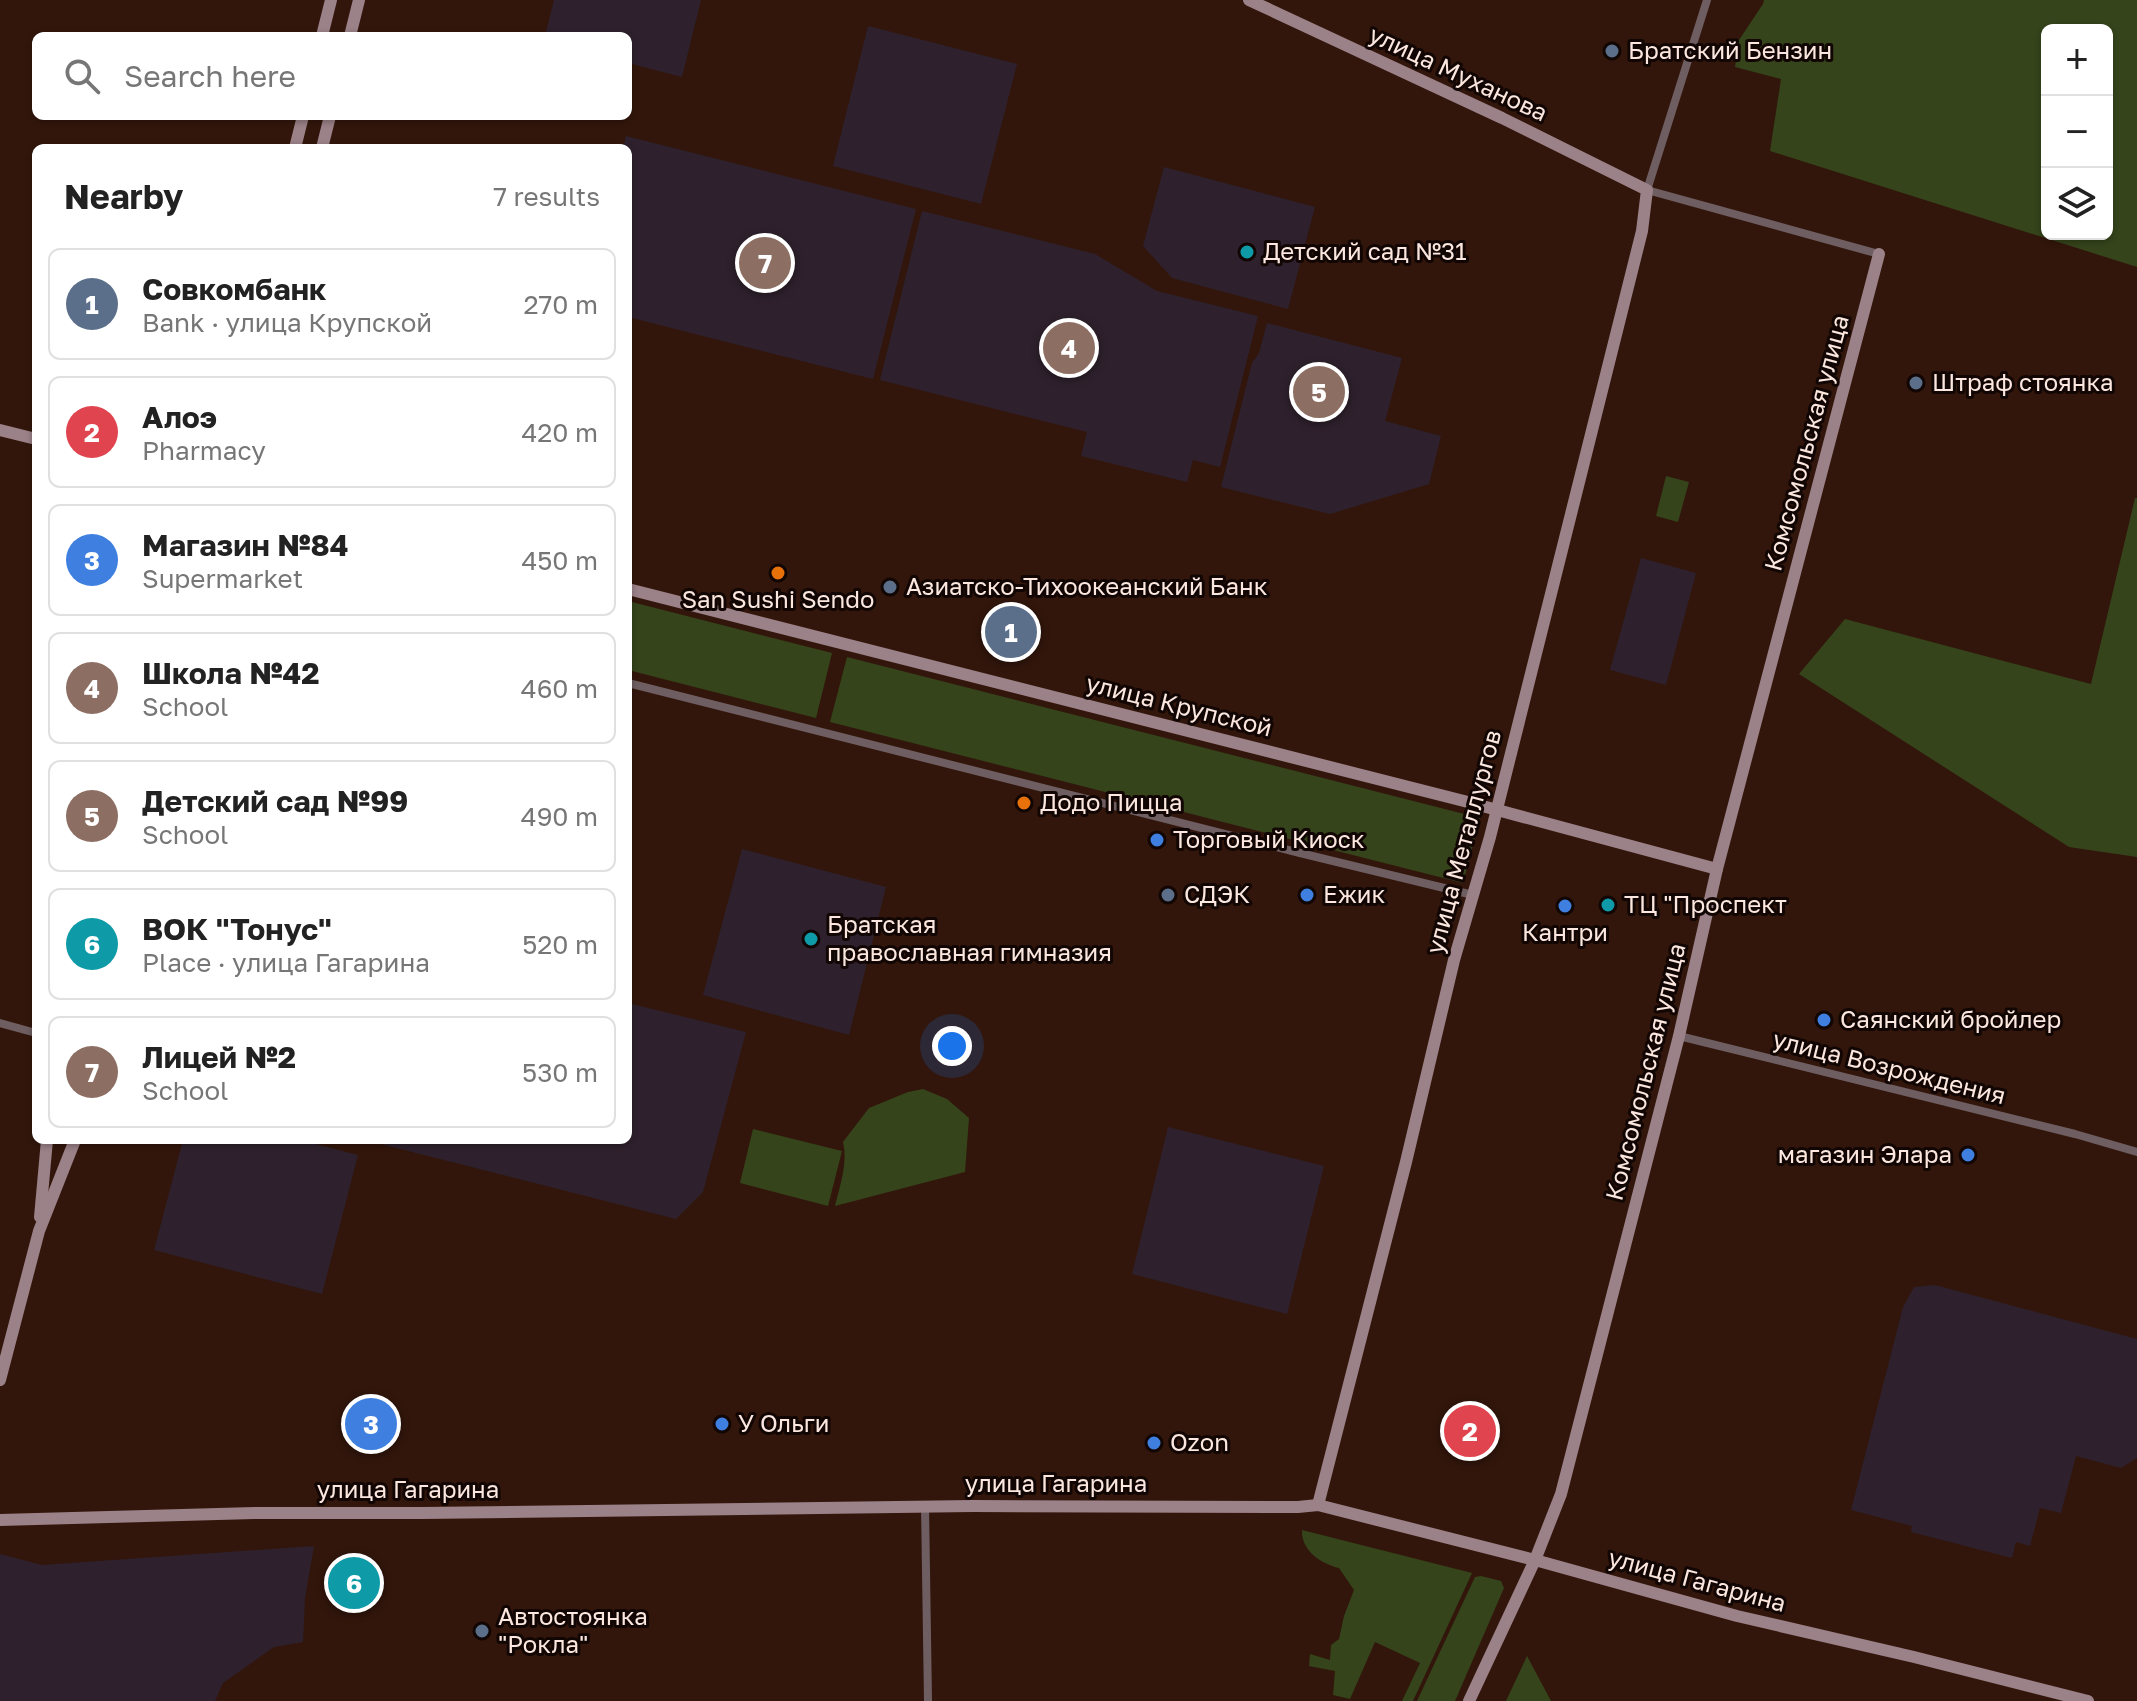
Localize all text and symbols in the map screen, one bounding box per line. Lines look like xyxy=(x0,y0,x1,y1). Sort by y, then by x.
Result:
street label: улица Муханова xyxy=(1365,19,1552,127)
map controls xyxy=(2041,24,2113,240)
button: + xyxy=(2041,24,2113,96)
search box xyxy=(32,32,632,120)
place label: Братский Бензин xyxy=(1628,35,1832,64)
marker: Братский Бензин xyxy=(1603,42,1621,60)
icon: search xyxy=(60,54,104,98)
text: Search here xyxy=(124,58,296,94)
button: − xyxy=(2041,96,2113,168)
button: layers xyxy=(2041,168,2113,240)
text: Nearby xyxy=(64,176,184,216)
text: 7 results xyxy=(493,181,600,212)
pin: 7 xyxy=(739,233,791,293)
place label: Детский сад №31 xyxy=(1263,236,1467,265)
marker: Детский сад №31 xyxy=(1238,243,1256,261)
text: Совкомбанк xyxy=(142,271,326,307)
text: 1 xyxy=(85,289,99,320)
text: 270 m xyxy=(524,289,598,320)
text: Bank · улица Крупской xyxy=(142,307,432,338)
street label: Комсомольская улица xyxy=(1757,311,1854,574)
pin: 4 xyxy=(1043,318,1095,378)
pin: 5 xyxy=(1293,362,1345,422)
place label: Штраф стоянка xyxy=(1932,367,2114,396)
marker: Штраф стоянка xyxy=(1907,374,1925,392)
text: Алоэ xyxy=(142,399,217,435)
text: 2 xyxy=(84,417,100,448)
text: 420 m xyxy=(521,417,598,448)
text: Pharmacy xyxy=(142,435,266,466)
text: Магазин №84 xyxy=(142,527,349,563)
text: 3 xyxy=(84,545,100,576)
text: 450 m xyxy=(521,545,598,576)
text: Supermarket xyxy=(142,563,303,594)
marker: San Sushi Sendo xyxy=(769,564,787,582)
place label: Азиатско-Тихоокеанский Банк xyxy=(906,571,1268,600)
marker: Азиатско-Тихоокеанский Банк xyxy=(881,578,899,596)
place label: San Sushi Sendo xyxy=(682,584,874,613)
pin: 1 xyxy=(985,602,1037,662)
text: Школа №42 xyxy=(142,655,320,691)
street label: улица Крупской xyxy=(1083,667,1275,742)
text: 4 xyxy=(84,673,100,704)
text: 460 m xyxy=(521,673,598,704)
text: School xyxy=(142,691,228,722)
street label: улица Металлургов xyxy=(1419,727,1506,957)
text: Детский сад №99 xyxy=(142,783,408,819)
place label: Додо Пицца xyxy=(1040,787,1183,816)
marker: Додо Пицца xyxy=(1015,794,1033,812)
text: 5 xyxy=(84,801,100,832)
text: 490 m xyxy=(521,801,598,832)
text: School xyxy=(142,819,228,850)
place label: Торговый Киоск xyxy=(1173,824,1365,853)
marker: Торговый Киоск xyxy=(1148,831,1166,849)
place label: СДЭК xyxy=(1184,879,1250,908)
place label: Ежик xyxy=(1323,879,1385,908)
marker: СДЭК xyxy=(1159,886,1177,904)
marker: Ежик xyxy=(1298,886,1316,904)
place label: ТЦ "Проспект xyxy=(1624,889,1787,918)
marker: ТЦ "Проспект xyxy=(1599,896,1617,914)
marker: Кантри xyxy=(1556,897,1574,915)
place label: Братская православная гимназия xyxy=(827,909,1112,966)
text: ВОК "Тонус" xyxy=(142,911,332,947)
place label: Кантри xyxy=(1522,917,1608,946)
text: 6 xyxy=(84,929,100,960)
text: 520 m xyxy=(522,929,598,960)
marker: Братская православная гимназия xyxy=(802,930,820,948)
street label: Комсомольская улица xyxy=(1599,940,1691,1203)
text: Place · улица Гагарина xyxy=(142,947,430,978)
place label: Саянский бройлер xyxy=(1840,1004,2061,1033)
marker: Саянский бройлер xyxy=(1815,1011,1833,1029)
street label: улица Возрождения xyxy=(1770,1024,2009,1110)
your location xyxy=(932,1026,972,1066)
text: Лицей №2 xyxy=(142,1039,296,1075)
text: 7 xyxy=(85,1057,99,1088)
text: 530 m xyxy=(522,1057,598,1088)
text: School xyxy=(142,1075,228,1106)
place label: магазин Элара xyxy=(1778,1139,1952,1168)
marker: магазин Элара xyxy=(1959,1146,1977,1164)
pin: 3 xyxy=(345,1394,397,1454)
pin: 2 xyxy=(1444,1401,1496,1461)
place label: У Ольги xyxy=(738,1408,829,1437)
marker: У Ольги xyxy=(713,1415,731,1433)
place label: Ozon xyxy=(1170,1427,1229,1456)
marker: Ozon xyxy=(1145,1434,1163,1452)
street label: улица Гагарина xyxy=(965,1468,1147,1497)
street label: улица Гагарина xyxy=(317,1474,499,1503)
street label: улица Гагарина xyxy=(1605,1542,1789,1617)
pin: 6 xyxy=(328,1553,380,1613)
place label: Автостоянка "Рокла" xyxy=(498,1601,648,1658)
marker: Автостоянка "Рокла" xyxy=(473,1622,491,1640)

